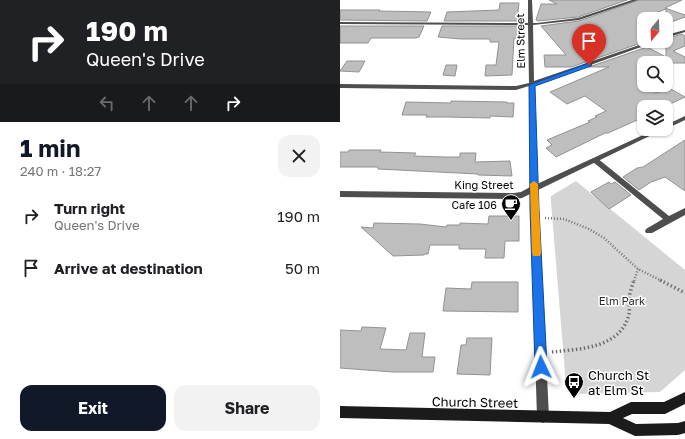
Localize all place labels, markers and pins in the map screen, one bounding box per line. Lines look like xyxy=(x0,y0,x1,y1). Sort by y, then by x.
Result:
pin xyxy=(572,24,606,65)
cafe icon: Cafe 106 xyxy=(500,193,522,221)
place label: Cafe 106 xyxy=(451,198,497,211)
place label: Church St at Elm St xyxy=(588,367,649,398)
bus stop icon: Church St at Elm St xyxy=(563,371,585,399)

